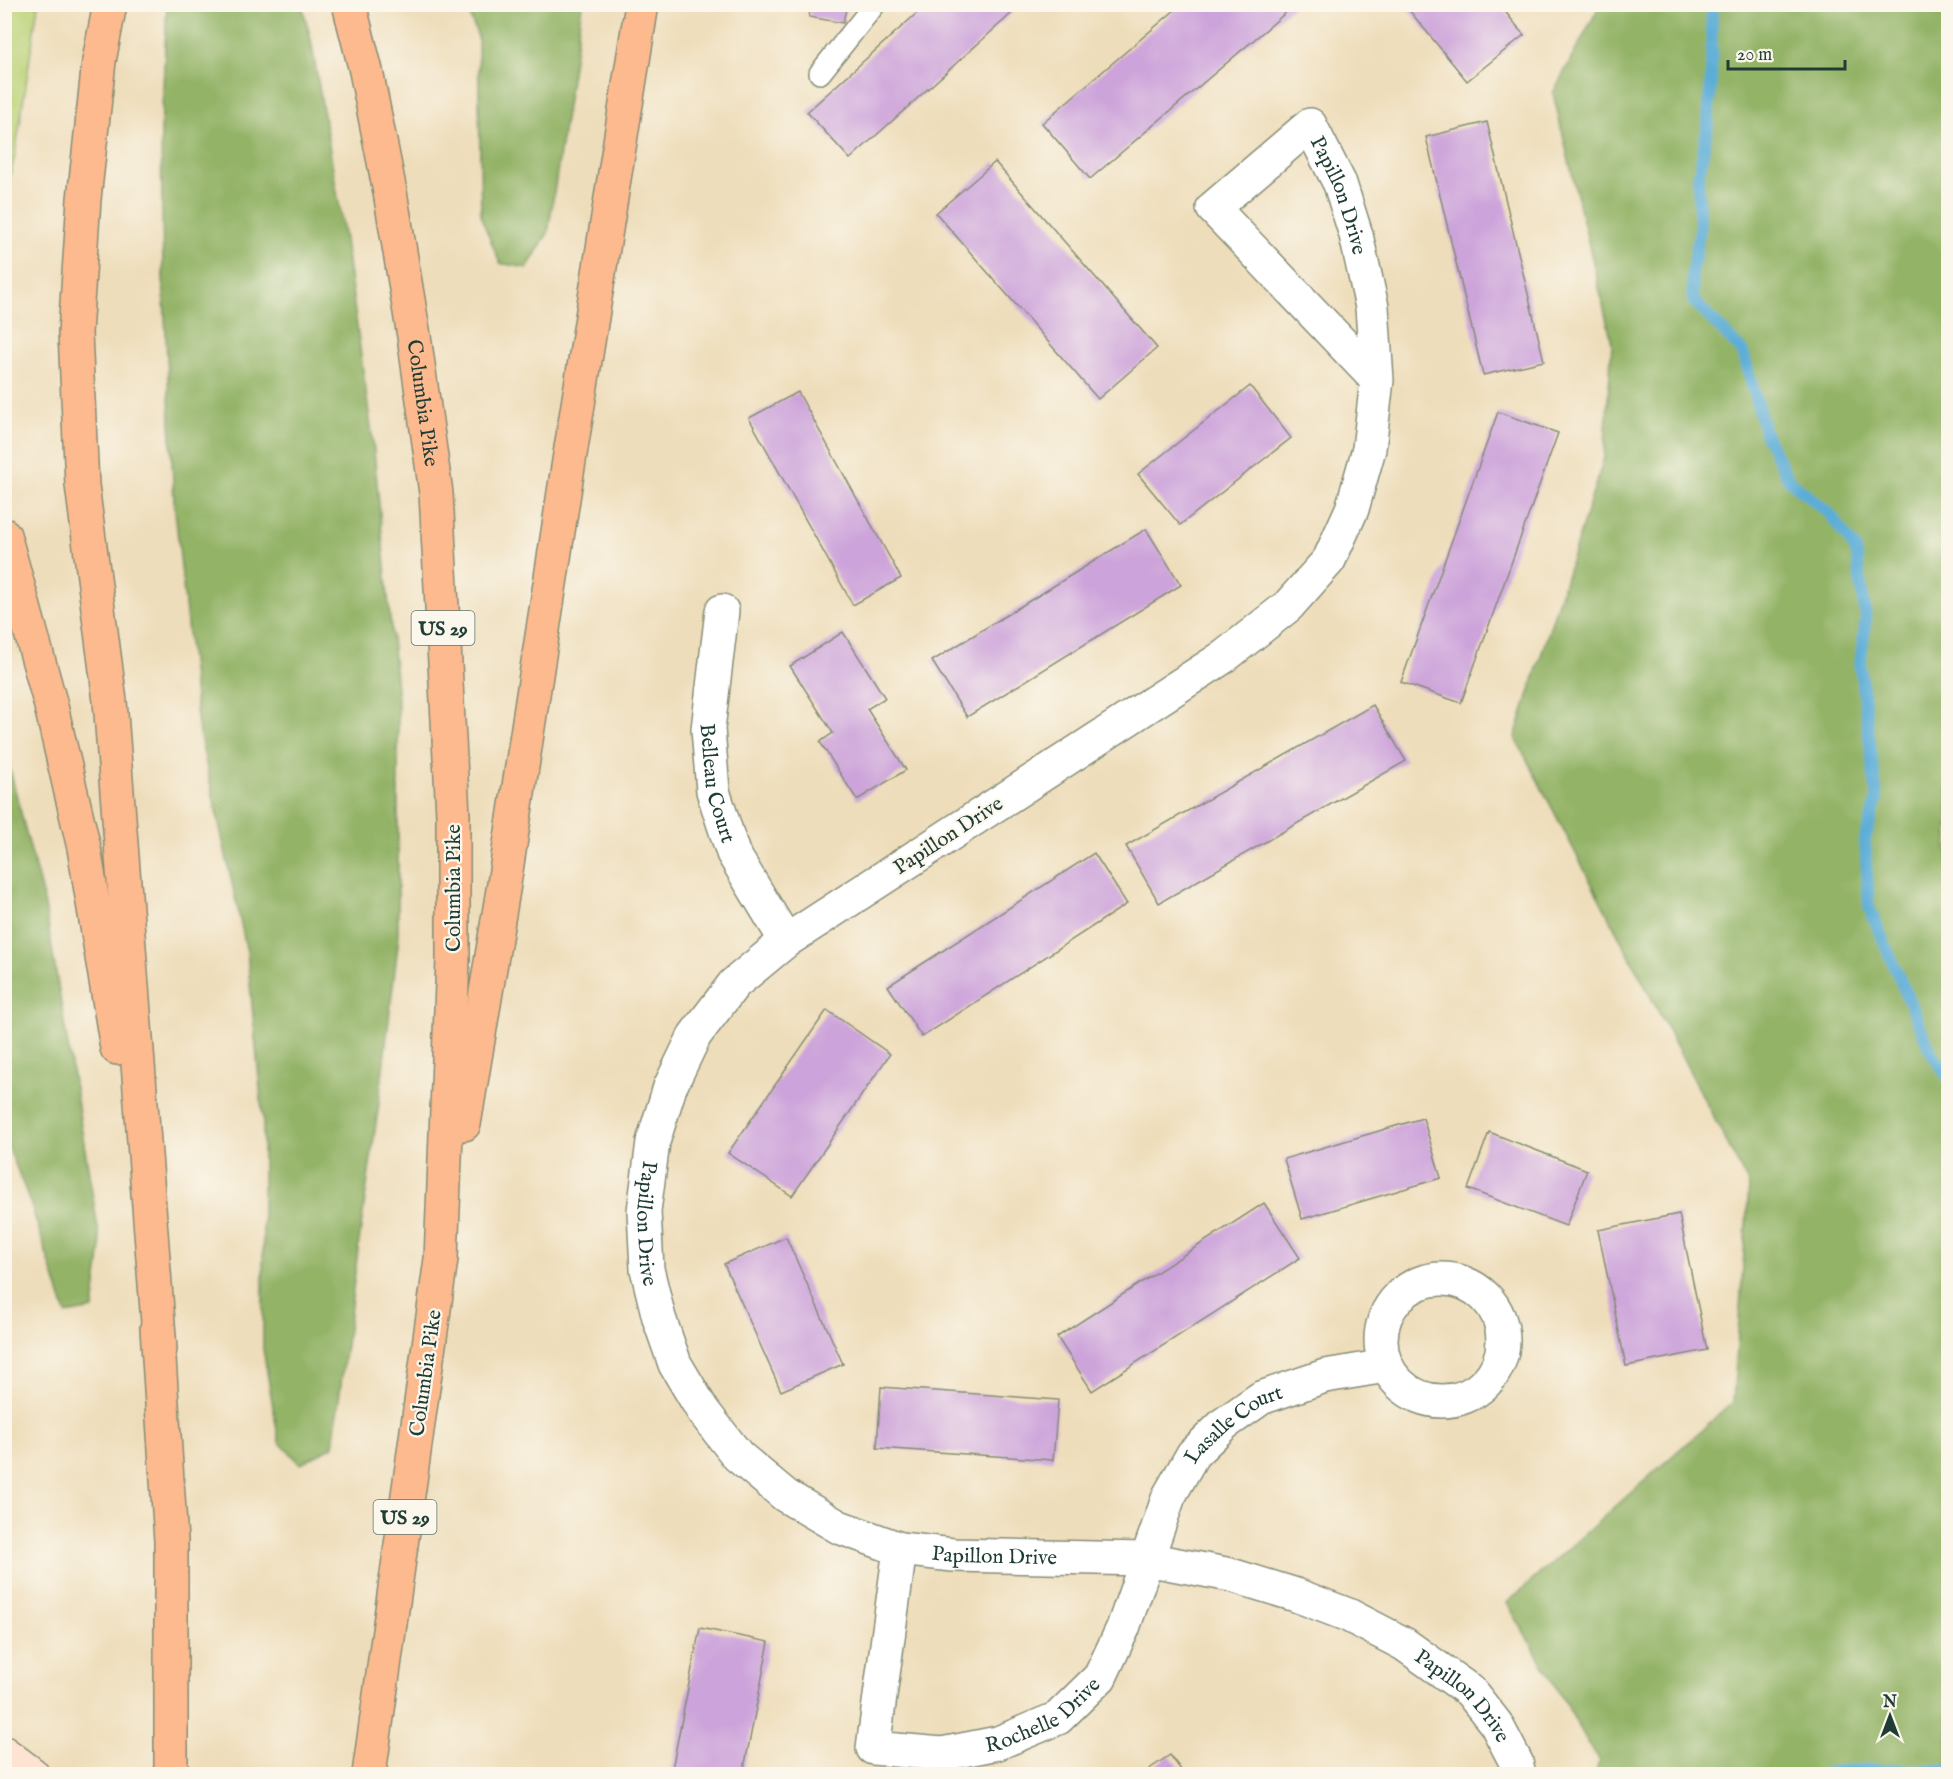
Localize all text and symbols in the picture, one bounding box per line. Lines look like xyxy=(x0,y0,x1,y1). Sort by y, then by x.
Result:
scale bar xyxy=(1728,33,1845,71)
text: 20 m xyxy=(1737,44,1772,67)
street label: Papillon Drive xyxy=(1303,132,1372,258)
street label: Columbia Pike xyxy=(400,338,444,469)
road number: US 29 xyxy=(412,611,474,645)
street label: Belleau Court xyxy=(693,723,741,847)
street label: Papillon Drive xyxy=(889,791,1009,882)
street label: Columbia Pike xyxy=(441,824,468,952)
street label: Papillon Drive xyxy=(629,1159,663,1289)
street label: Columbia Pike xyxy=(404,1308,449,1438)
street label: Lasalle Court xyxy=(1178,1380,1286,1469)
road number: US 29 xyxy=(374,1500,436,1534)
street label: Papillon Drive xyxy=(930,1541,1058,1572)
street label: Papillon Drive xyxy=(1409,1644,1515,1748)
street label: Rochelle Drive xyxy=(983,1672,1107,1760)
north arrow xyxy=(1860,1686,1920,1746)
text: N xyxy=(1882,1693,1897,1713)

